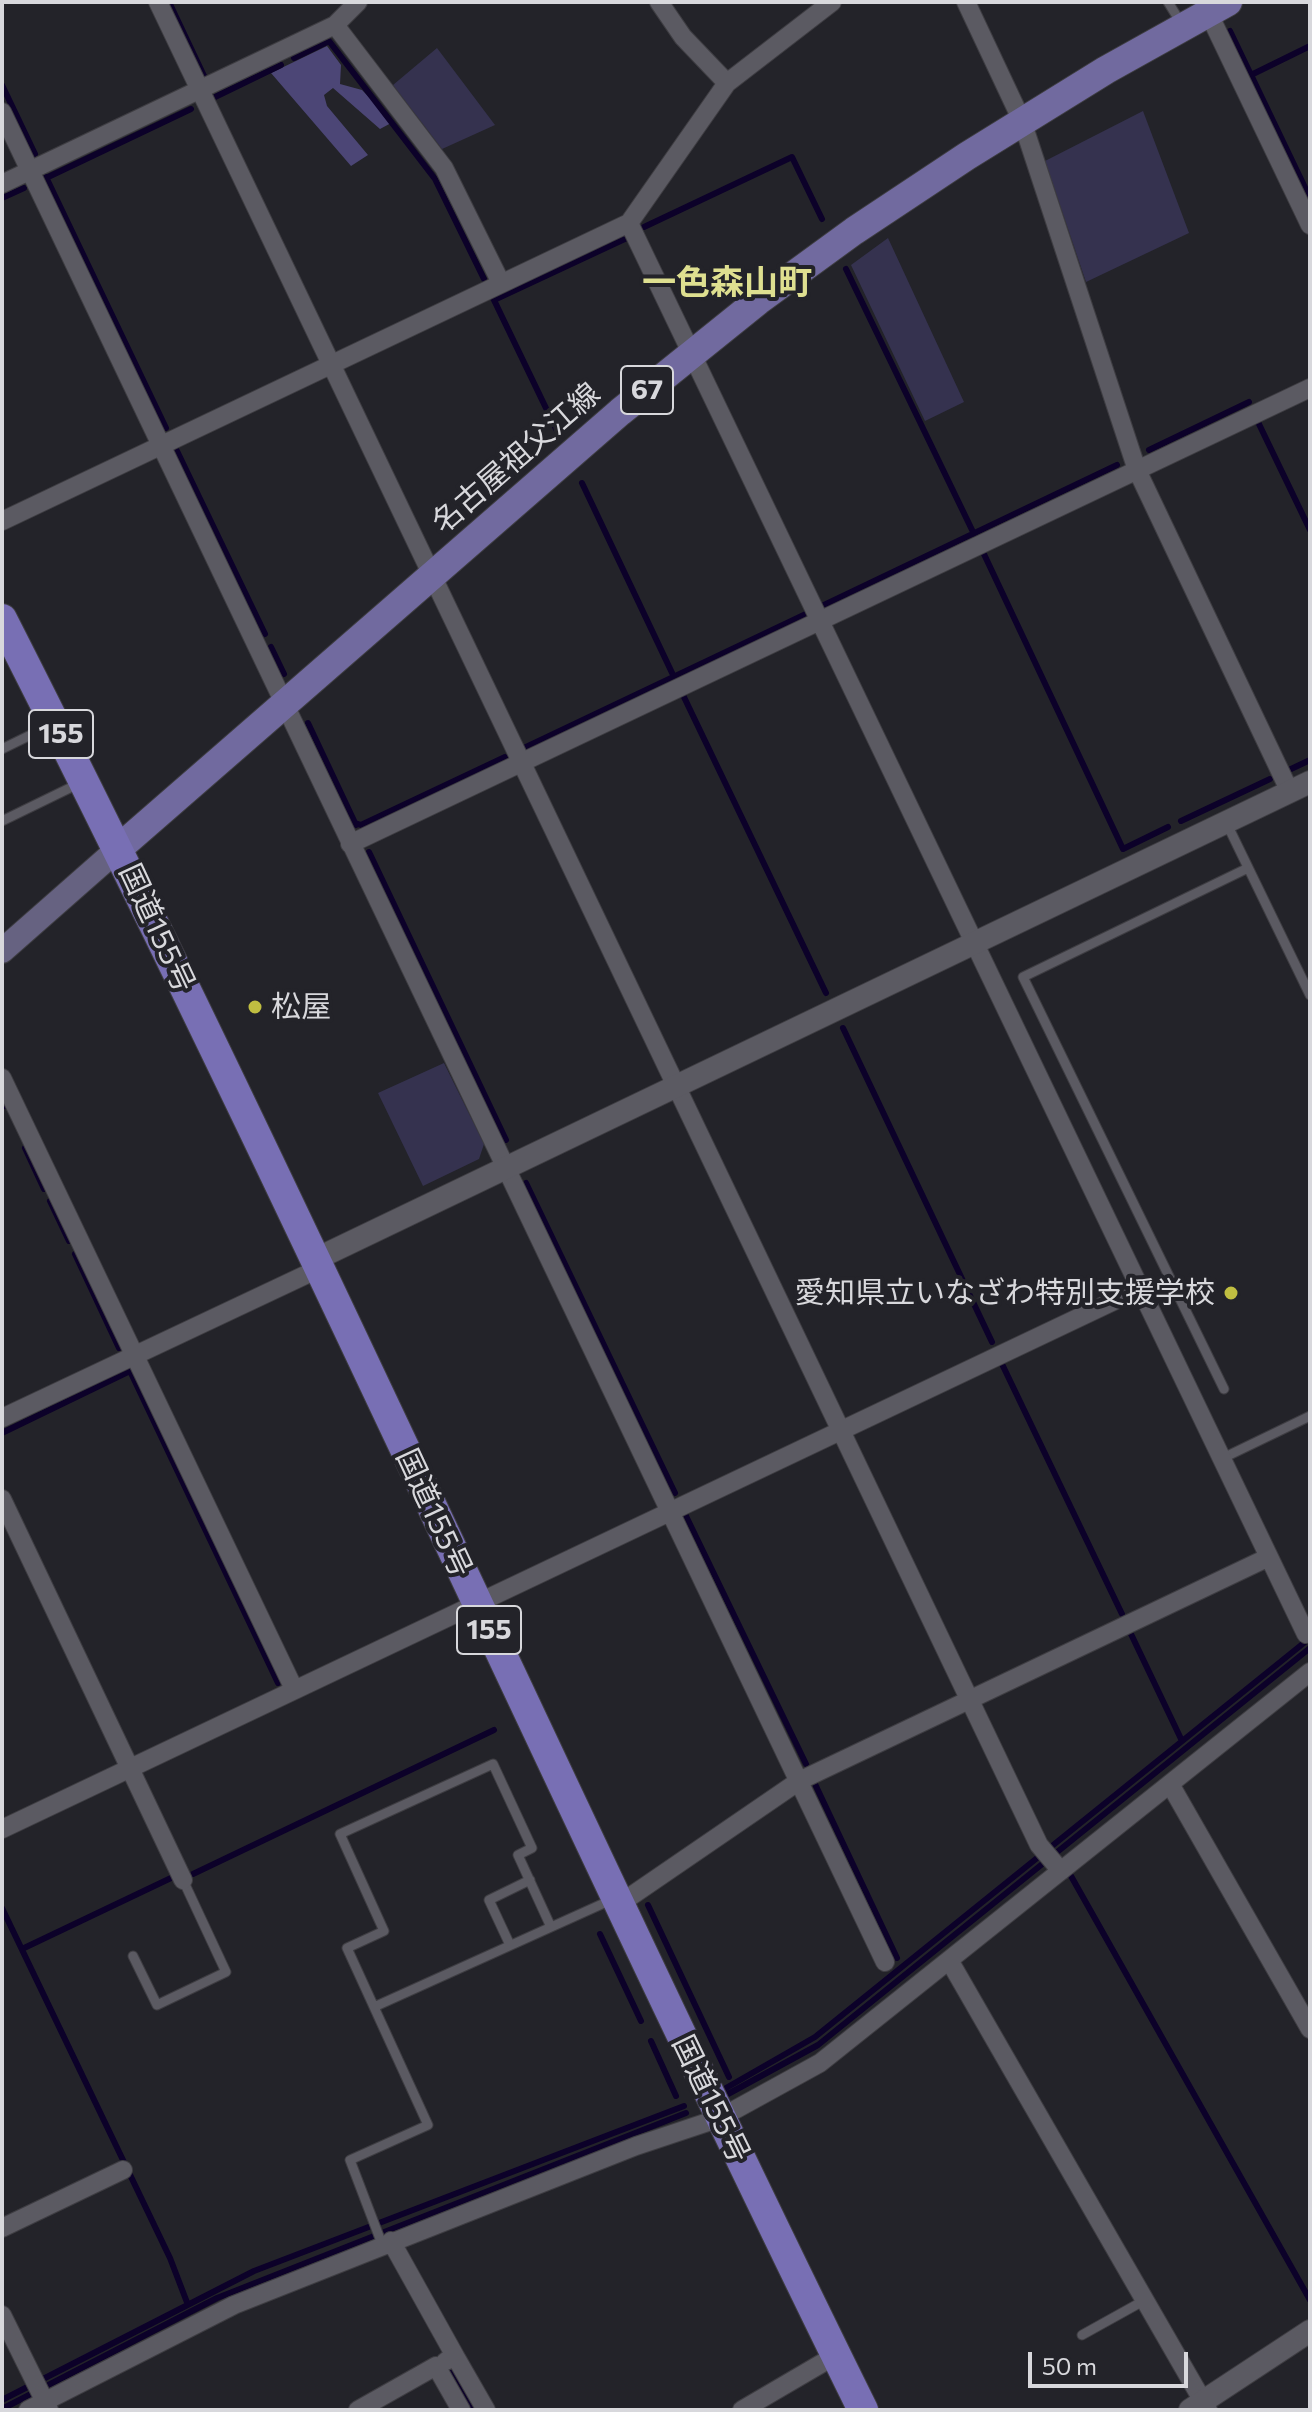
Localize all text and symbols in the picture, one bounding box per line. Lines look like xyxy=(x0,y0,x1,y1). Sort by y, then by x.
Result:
district label: 一色森山町 xyxy=(642,263,812,303)
road number: 67 xyxy=(621,366,673,414)
street label: 名古屋祖父江線 xyxy=(425,376,607,540)
road number: 155 xyxy=(29,710,93,758)
street label: 国道155号 xyxy=(112,858,202,998)
place label: 松屋 xyxy=(271,989,331,1025)
marker: 松屋 xyxy=(246,998,264,1016)
place label: 愛知県立いなざわ特別支援学校 xyxy=(795,1275,1215,1311)
marker: 愛知県立いなざわ特別支援学校 xyxy=(1222,1284,1240,1302)
street label: 国道155号 xyxy=(389,1443,479,1583)
road number: 155 xyxy=(457,1606,521,1654)
street label: 国道155号 xyxy=(665,2029,757,2169)
scale bar xyxy=(1032,2336,1192,2386)
text: 50 m xyxy=(1042,2351,1097,2380)

